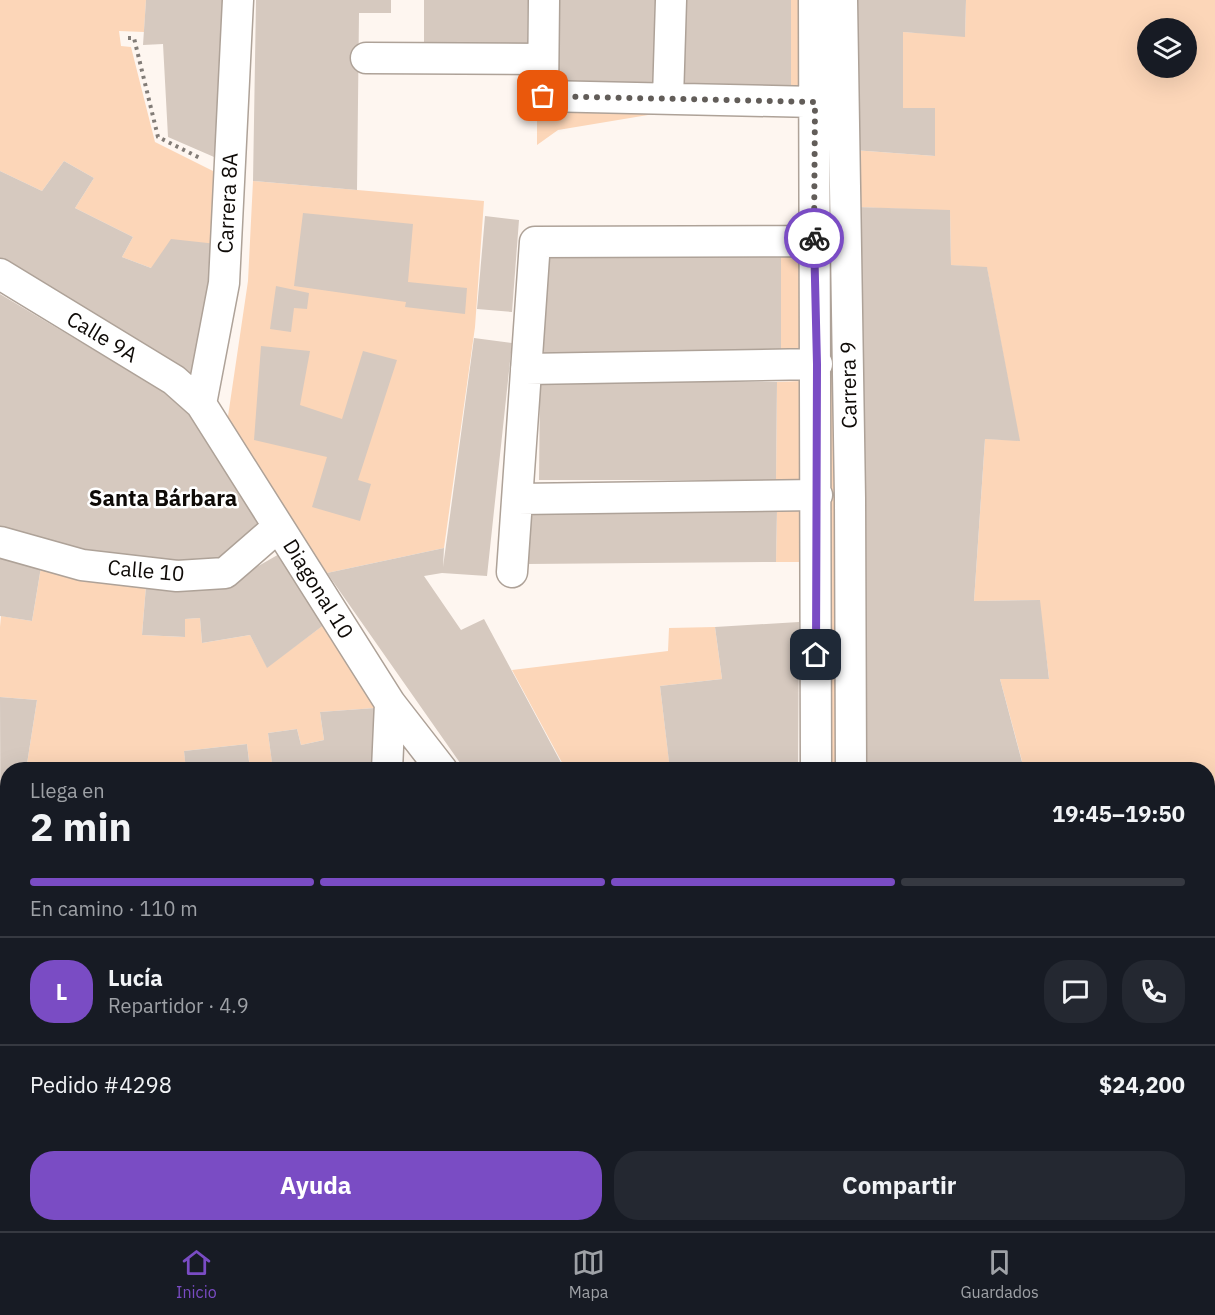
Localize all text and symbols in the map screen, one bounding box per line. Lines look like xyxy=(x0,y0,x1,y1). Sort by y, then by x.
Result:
map controls xyxy=(1137,18,1197,78)
button: layers xyxy=(1137,18,1197,78)
pin xyxy=(517,70,568,121)
icon: bag xyxy=(526,79,559,112)
street label: Carrera 8A xyxy=(210,152,244,254)
courier xyxy=(784,208,844,268)
icon: bike xyxy=(798,222,831,255)
street label: Calle 9A xyxy=(62,304,143,368)
street label: Carrera 9 xyxy=(833,341,863,429)
district label: Santa Bárbara xyxy=(89,483,237,512)
street label: Diagonal 10 xyxy=(277,533,360,644)
street label: Calle 10 xyxy=(106,553,186,587)
pin xyxy=(790,629,841,680)
icon: home xyxy=(799,638,832,671)
text: Llega en xyxy=(30,777,105,804)
text: 19:45–19:50 xyxy=(1052,799,1185,828)
text: 2 min xyxy=(30,801,132,852)
text: En camino · 110 m xyxy=(30,895,198,922)
button: chat xyxy=(1044,960,1107,1023)
button: phone xyxy=(1122,960,1185,1023)
text: Lucía xyxy=(108,963,163,992)
text: L xyxy=(56,977,67,1006)
text: Repartidor · 4.9 xyxy=(108,992,249,1019)
text: Pedido #4298 xyxy=(30,1070,172,1099)
text: $24,200 xyxy=(1099,1070,1185,1099)
button: Ayuda xyxy=(30,1151,602,1220)
button: Compartir xyxy=(614,1151,1185,1220)
tab: Inicio xyxy=(176,1246,217,1302)
tab: Mapa xyxy=(569,1246,608,1302)
tab: Guardados xyxy=(960,1246,1039,1302)

